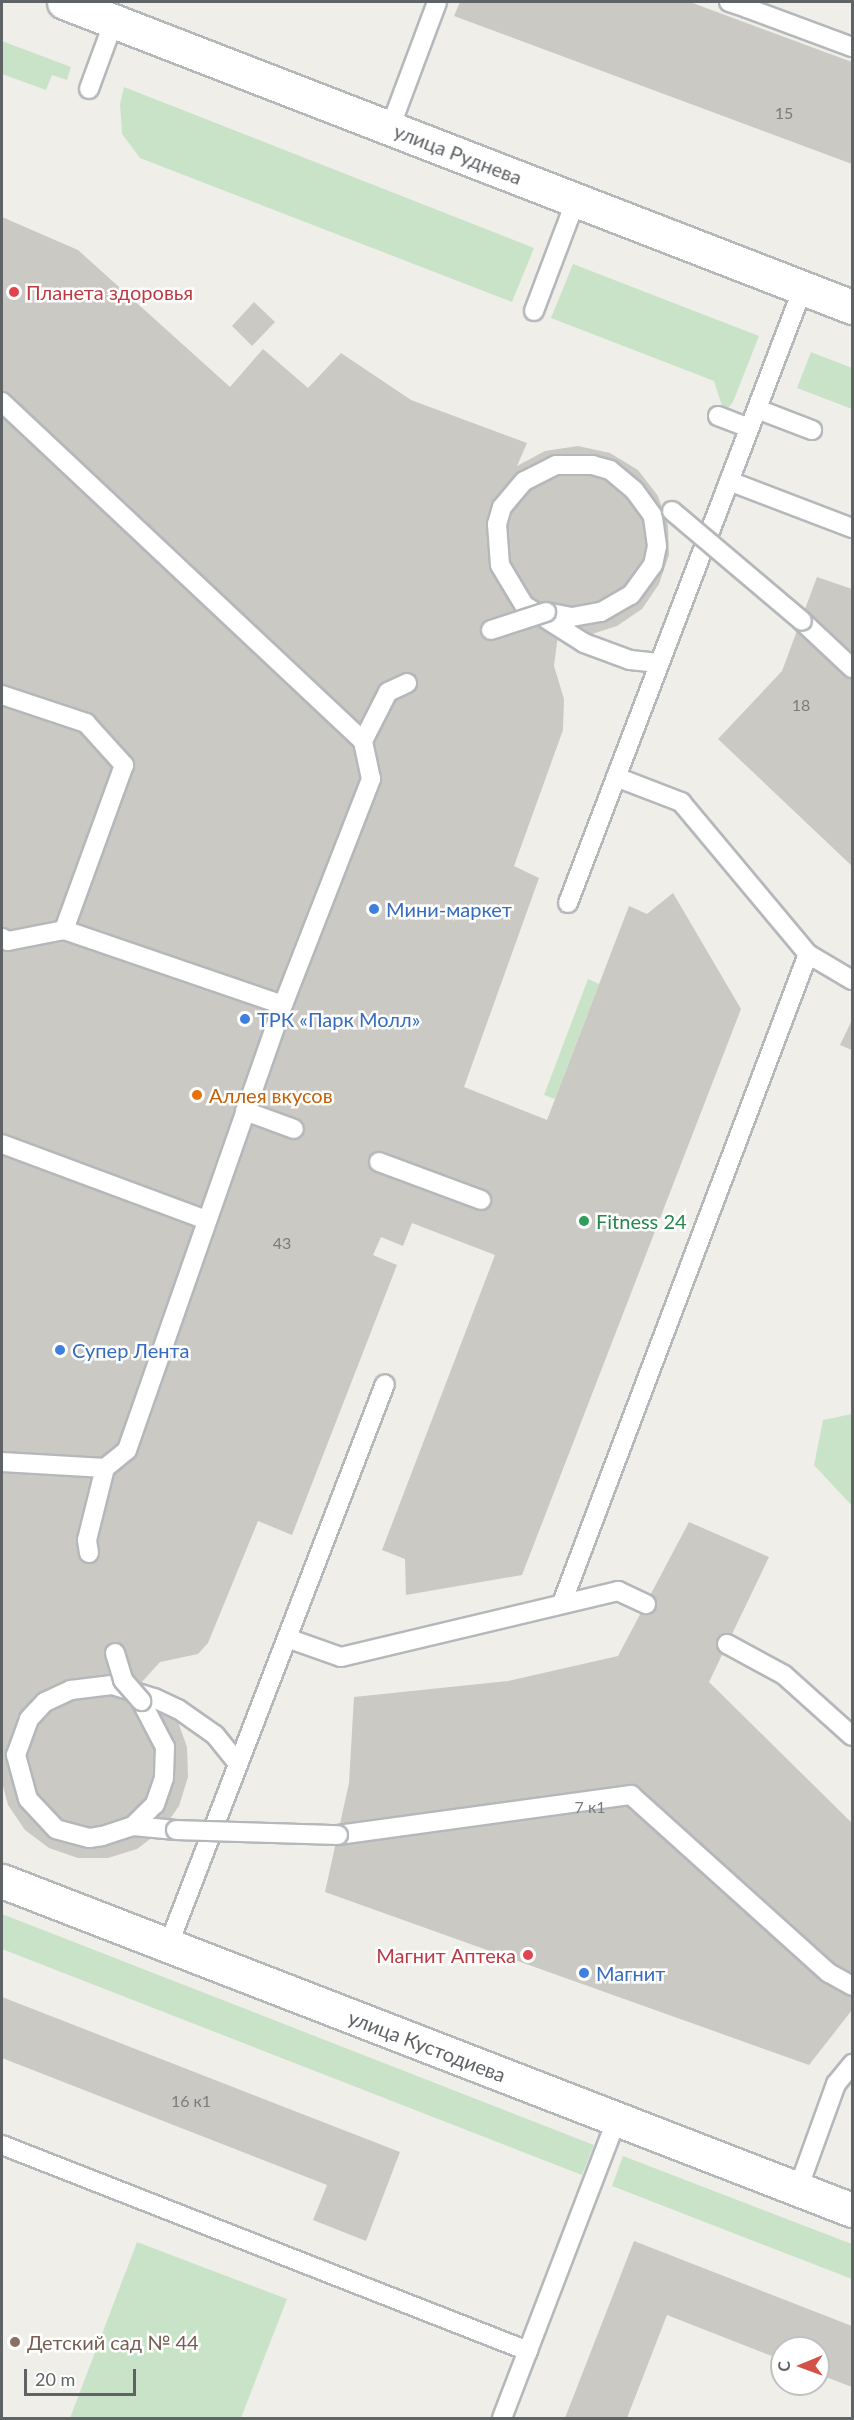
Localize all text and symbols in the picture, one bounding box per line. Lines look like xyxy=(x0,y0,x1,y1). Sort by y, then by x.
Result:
house number: 15 xyxy=(775,103,793,123)
street label: улица Руднева xyxy=(391,119,525,189)
place label: Планета здоровья xyxy=(26,280,193,304)
marker: Планета здоровья xyxy=(7,285,21,299)
house number: 18 xyxy=(792,695,810,715)
place label: Мини-маркет xyxy=(386,897,512,921)
marker: Мини-маркет xyxy=(367,902,381,916)
place label: ТРК «Парк Молл» xyxy=(257,1007,420,1031)
marker: ТРК «Парк Молл» xyxy=(238,1012,252,1026)
place label: Аллея вкусов xyxy=(209,1083,333,1107)
marker: Аллея вкусов xyxy=(190,1088,204,1102)
place label: Fitness 24 xyxy=(596,1209,687,1233)
marker: Fitness 24 xyxy=(577,1214,591,1228)
house number: 43 xyxy=(273,1233,291,1253)
place label: Супер Лента xyxy=(72,1338,189,1362)
marker: Супер Лента xyxy=(53,1343,67,1357)
house number: 7 к1 xyxy=(575,1797,605,1817)
place label: Магнит Аптека xyxy=(376,1943,516,1967)
marker: Магнит Аптека xyxy=(521,1948,535,1962)
place label: Магнит xyxy=(596,1961,665,1985)
marker: Магнит xyxy=(577,1966,591,1980)
street label: улица Кустодиева xyxy=(345,2005,509,2087)
house number: 16 к1 xyxy=(171,2091,211,2111)
place label: Детский сад № 44 xyxy=(27,2330,199,2354)
marker: Детский сад № 44 xyxy=(8,2335,22,2349)
north arrow xyxy=(770,2336,830,2396)
scale bar xyxy=(27,2357,140,2395)
text: С xyxy=(774,2361,793,2372)
text: 20 m xyxy=(35,2368,75,2390)

